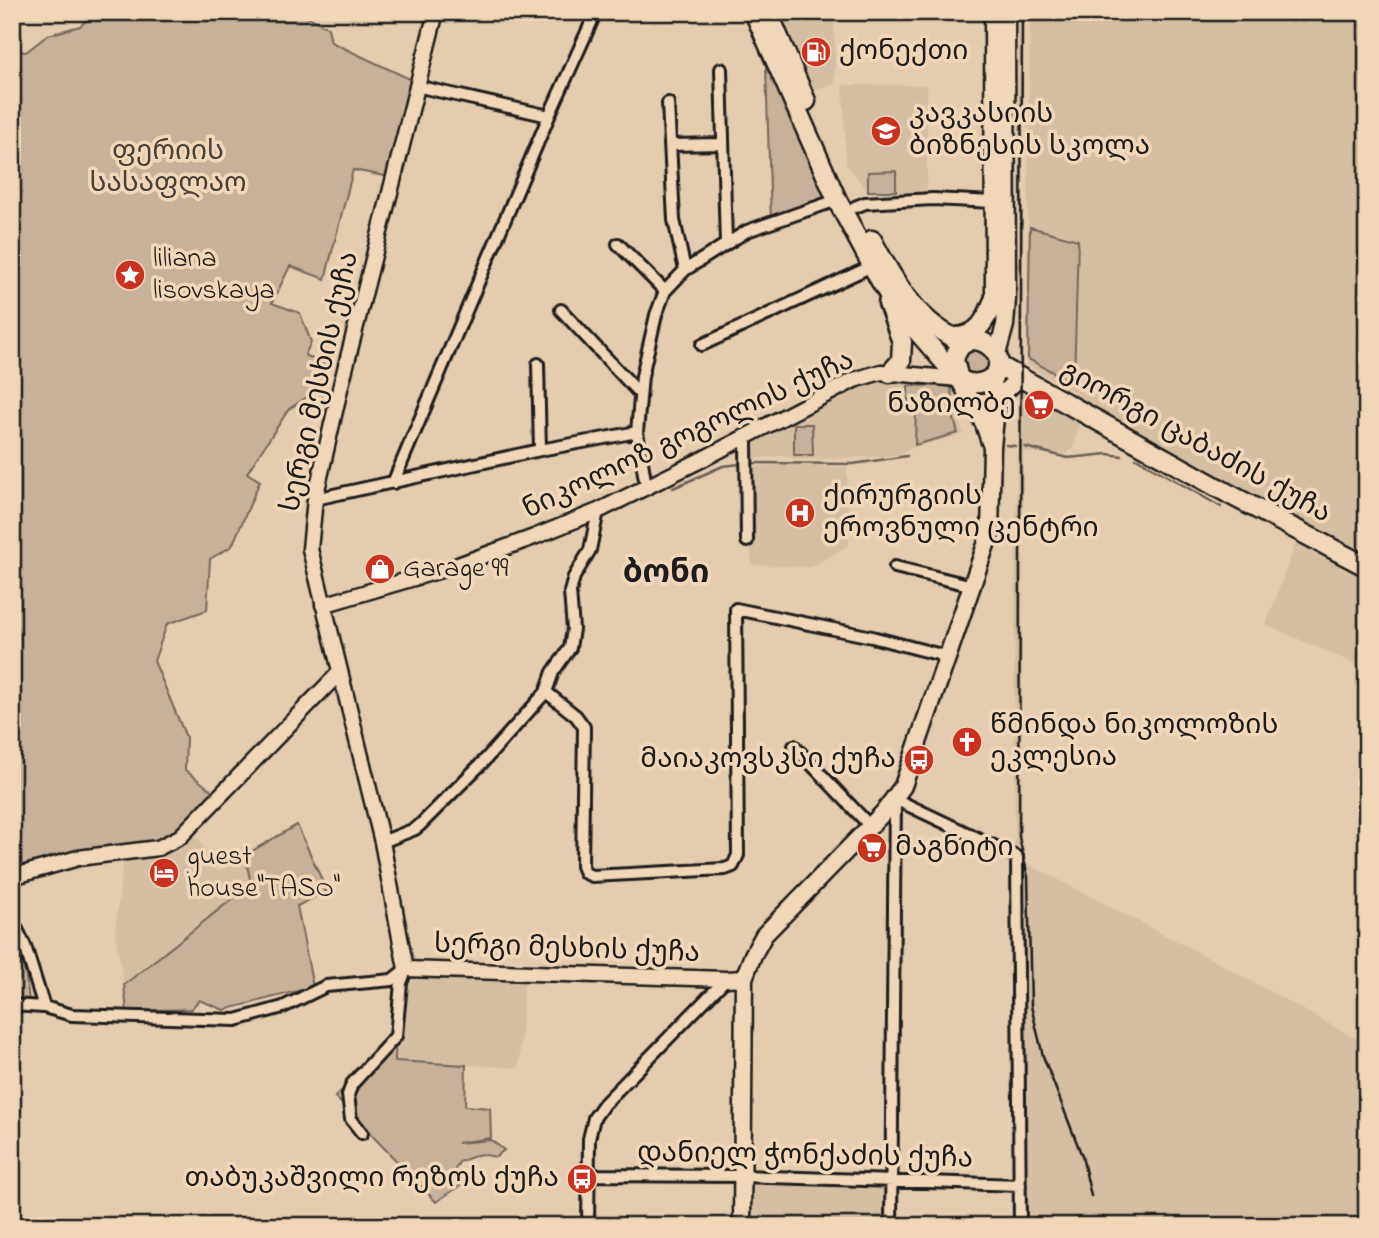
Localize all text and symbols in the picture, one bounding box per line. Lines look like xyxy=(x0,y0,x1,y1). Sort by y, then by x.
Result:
place label: ქონექთი xyxy=(839,32,968,73)
fuel station icon: ქონექთი xyxy=(799,35,833,69)
place label: კავკასიის ბიზნესის სკოლა xyxy=(909,95,1150,168)
school or university icon: კავკასიის ბიზნესის სკოლა xyxy=(869,114,903,148)
park label: ფერიის სასაფლაო xyxy=(89,132,247,205)
place label: liliana lisovskaya xyxy=(153,239,275,312)
street label: სერგი მესხის ქუჩა xyxy=(271,248,371,516)
place icon: liliana lisovskaya xyxy=(113,258,147,292)
street label: ნიკოლოზ გოგოლის ქუჩა xyxy=(517,341,861,531)
street label: გიორგი ცაბაძის ქუჩა xyxy=(1052,351,1338,535)
place label: ნაზილბე xyxy=(887,385,1016,426)
supermarket icon: ნაზილბე xyxy=(1022,388,1056,422)
place label: ქირურგიის ეროვნული ცენტრი xyxy=(823,477,1099,550)
hospital icon: ქირურგიის ეროვნული ცენტრი xyxy=(783,496,817,530)
place label: Garage 99 xyxy=(403,549,509,590)
district label: ბონი xyxy=(623,551,709,598)
shop icon: Garage 99 xyxy=(363,552,397,586)
place label: წმინდა ნიკოლოზის ეკლესია xyxy=(990,706,1278,779)
church icon: წმინდა ნიკოლოზის ეკლესია xyxy=(950,725,984,759)
place label: მაიაკოვსკსი ქუჩა xyxy=(640,740,896,781)
bus stop icon: მაიაკოვსკსი ქუჩა xyxy=(902,743,936,777)
place label: მაგნიტი xyxy=(895,828,1013,869)
supermarket icon: მაგნიტი xyxy=(855,831,889,865)
place label: guest house"TASO" xyxy=(186,837,340,910)
hotel icon: guest house"TASO" xyxy=(147,856,181,890)
street label: სერგი მესხის ქუჩა xyxy=(433,925,701,975)
street label: დანიელ ჭონქაძის ქუჩა xyxy=(637,1134,973,1180)
place label: თაბუკაშვილი რეზოს ქუჩა xyxy=(185,1159,559,1200)
bus stop icon: თაბუკაშვილი რეზოს ქუჩა xyxy=(565,1162,599,1196)

